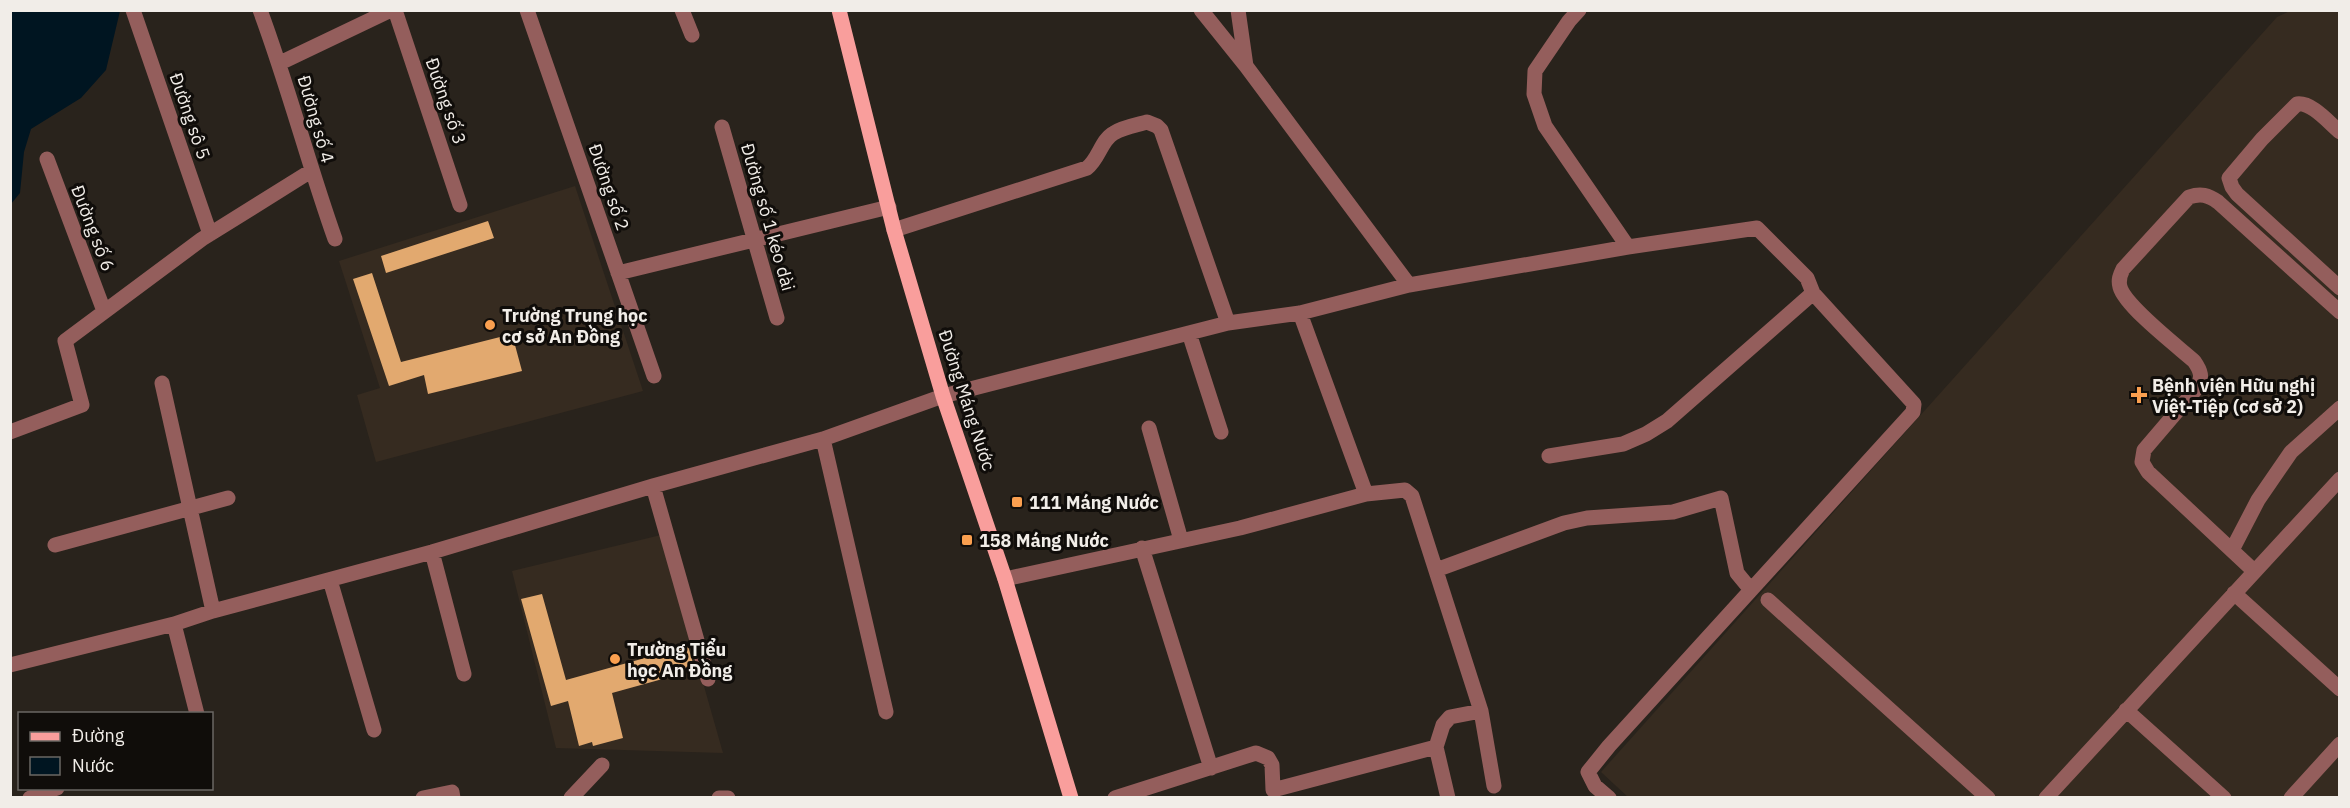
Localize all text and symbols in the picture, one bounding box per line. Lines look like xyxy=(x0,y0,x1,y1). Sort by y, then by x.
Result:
street label: Đường số 3 xyxy=(420,55,472,147)
street label: Đường sô 5 xyxy=(164,70,216,162)
street label: Đường số 4 xyxy=(292,72,340,166)
street label: Đường số 2 xyxy=(583,141,635,233)
street label: Đường số 1 kéo dài xyxy=(736,141,800,293)
street label: Đường số 6 xyxy=(66,182,120,274)
place label: Trường Trung học cơ sở An Đồng xyxy=(502,304,648,348)
marker: Trường Trung học cơ sở An Đồng xyxy=(483,318,497,332)
street label: Đường Máng Nước xyxy=(933,327,1001,473)
place label: Bệnh viện Hữu nghị Việt-Tiệp (cơ sở 2) xyxy=(2152,374,2315,418)
marker: Bệnh viện Hữu nghị Việt-Tiệp (cơ sở 2) xyxy=(2130,386,2148,404)
place label: 111 Máng Nước xyxy=(1029,491,1159,514)
marker: 111 Máng Nước xyxy=(1010,495,1024,509)
place label: 158 Máng Nước xyxy=(979,529,1109,552)
marker: 158 Máng Nước xyxy=(960,533,974,547)
place label: Trường Tiểu học An Đồng xyxy=(627,638,732,682)
marker: Trường Tiểu học An Đồng xyxy=(608,652,622,666)
legend xyxy=(18,712,213,790)
text: Đường xyxy=(72,724,125,747)
text: Nước xyxy=(72,754,114,777)

